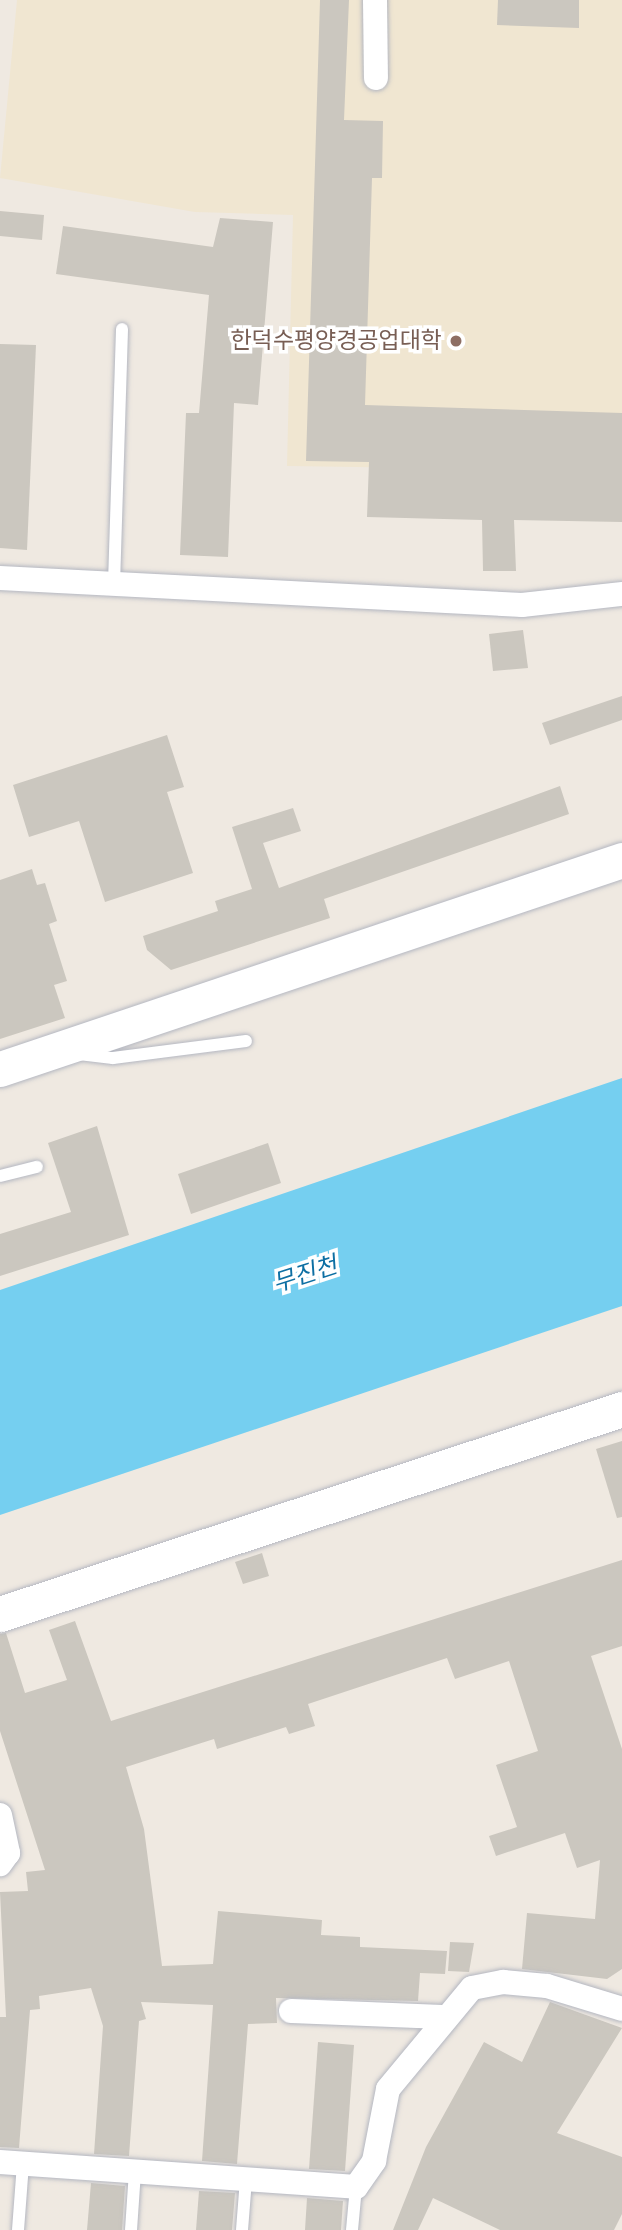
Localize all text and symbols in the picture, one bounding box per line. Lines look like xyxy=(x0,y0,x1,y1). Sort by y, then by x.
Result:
place label: 한덕수평양경공업대학 xyxy=(230,327,442,355)
marker: 한덕수평양경공업대학 xyxy=(448,333,464,349)
water label: 무진천 xyxy=(269,1251,341,1299)

